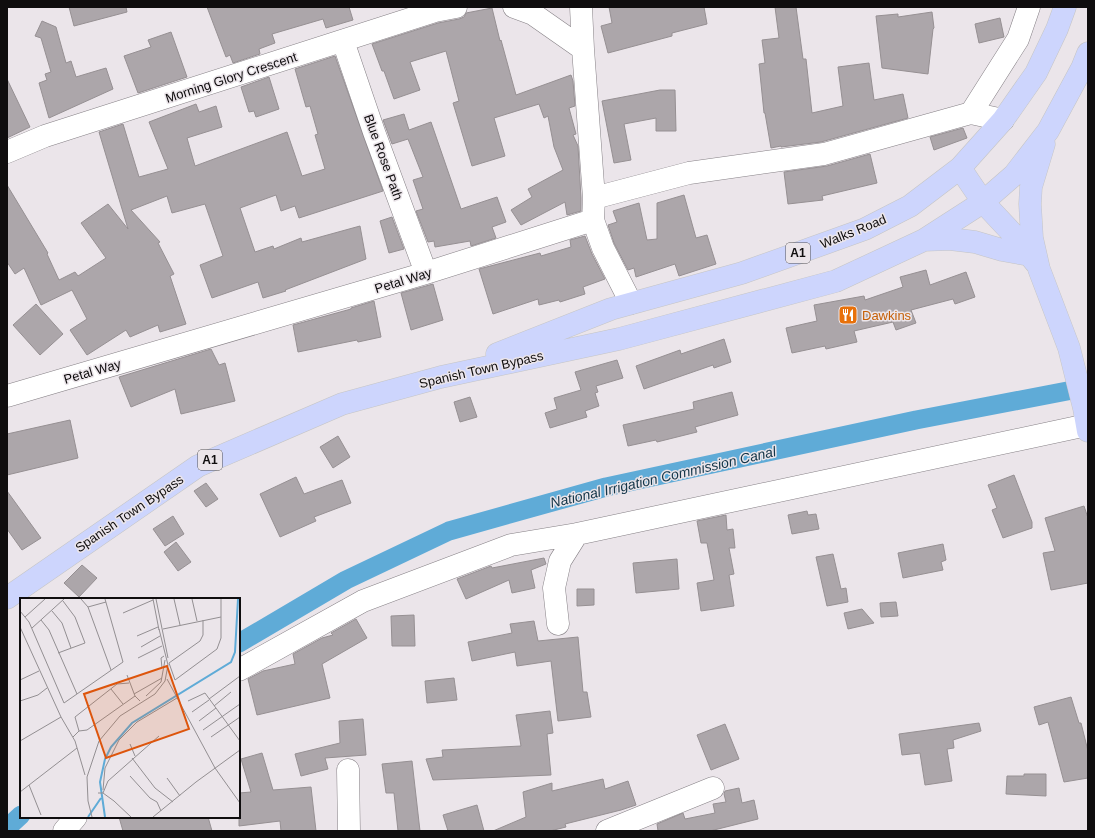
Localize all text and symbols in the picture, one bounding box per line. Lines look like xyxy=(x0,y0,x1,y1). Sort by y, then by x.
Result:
street label: Morning Glory Crescent xyxy=(164,49,299,106)
street label: Blue Rose Path xyxy=(361,112,406,202)
street label: Walks Road xyxy=(818,211,888,251)
road number: A1 xyxy=(786,243,810,263)
street label: Petal Way xyxy=(373,265,434,296)
restaurant icon: Dawkins xyxy=(837,304,859,326)
place label: Dawkins xyxy=(862,308,912,323)
street label: Spanish Town Bypass xyxy=(418,348,545,391)
street label: Petal Way xyxy=(62,356,123,387)
water label: National Irrigation Commission Canal xyxy=(549,443,778,511)
road number: A1 xyxy=(198,450,222,470)
street label: Spanish Town Bypass xyxy=(72,471,187,555)
inset map xyxy=(20,598,240,818)

